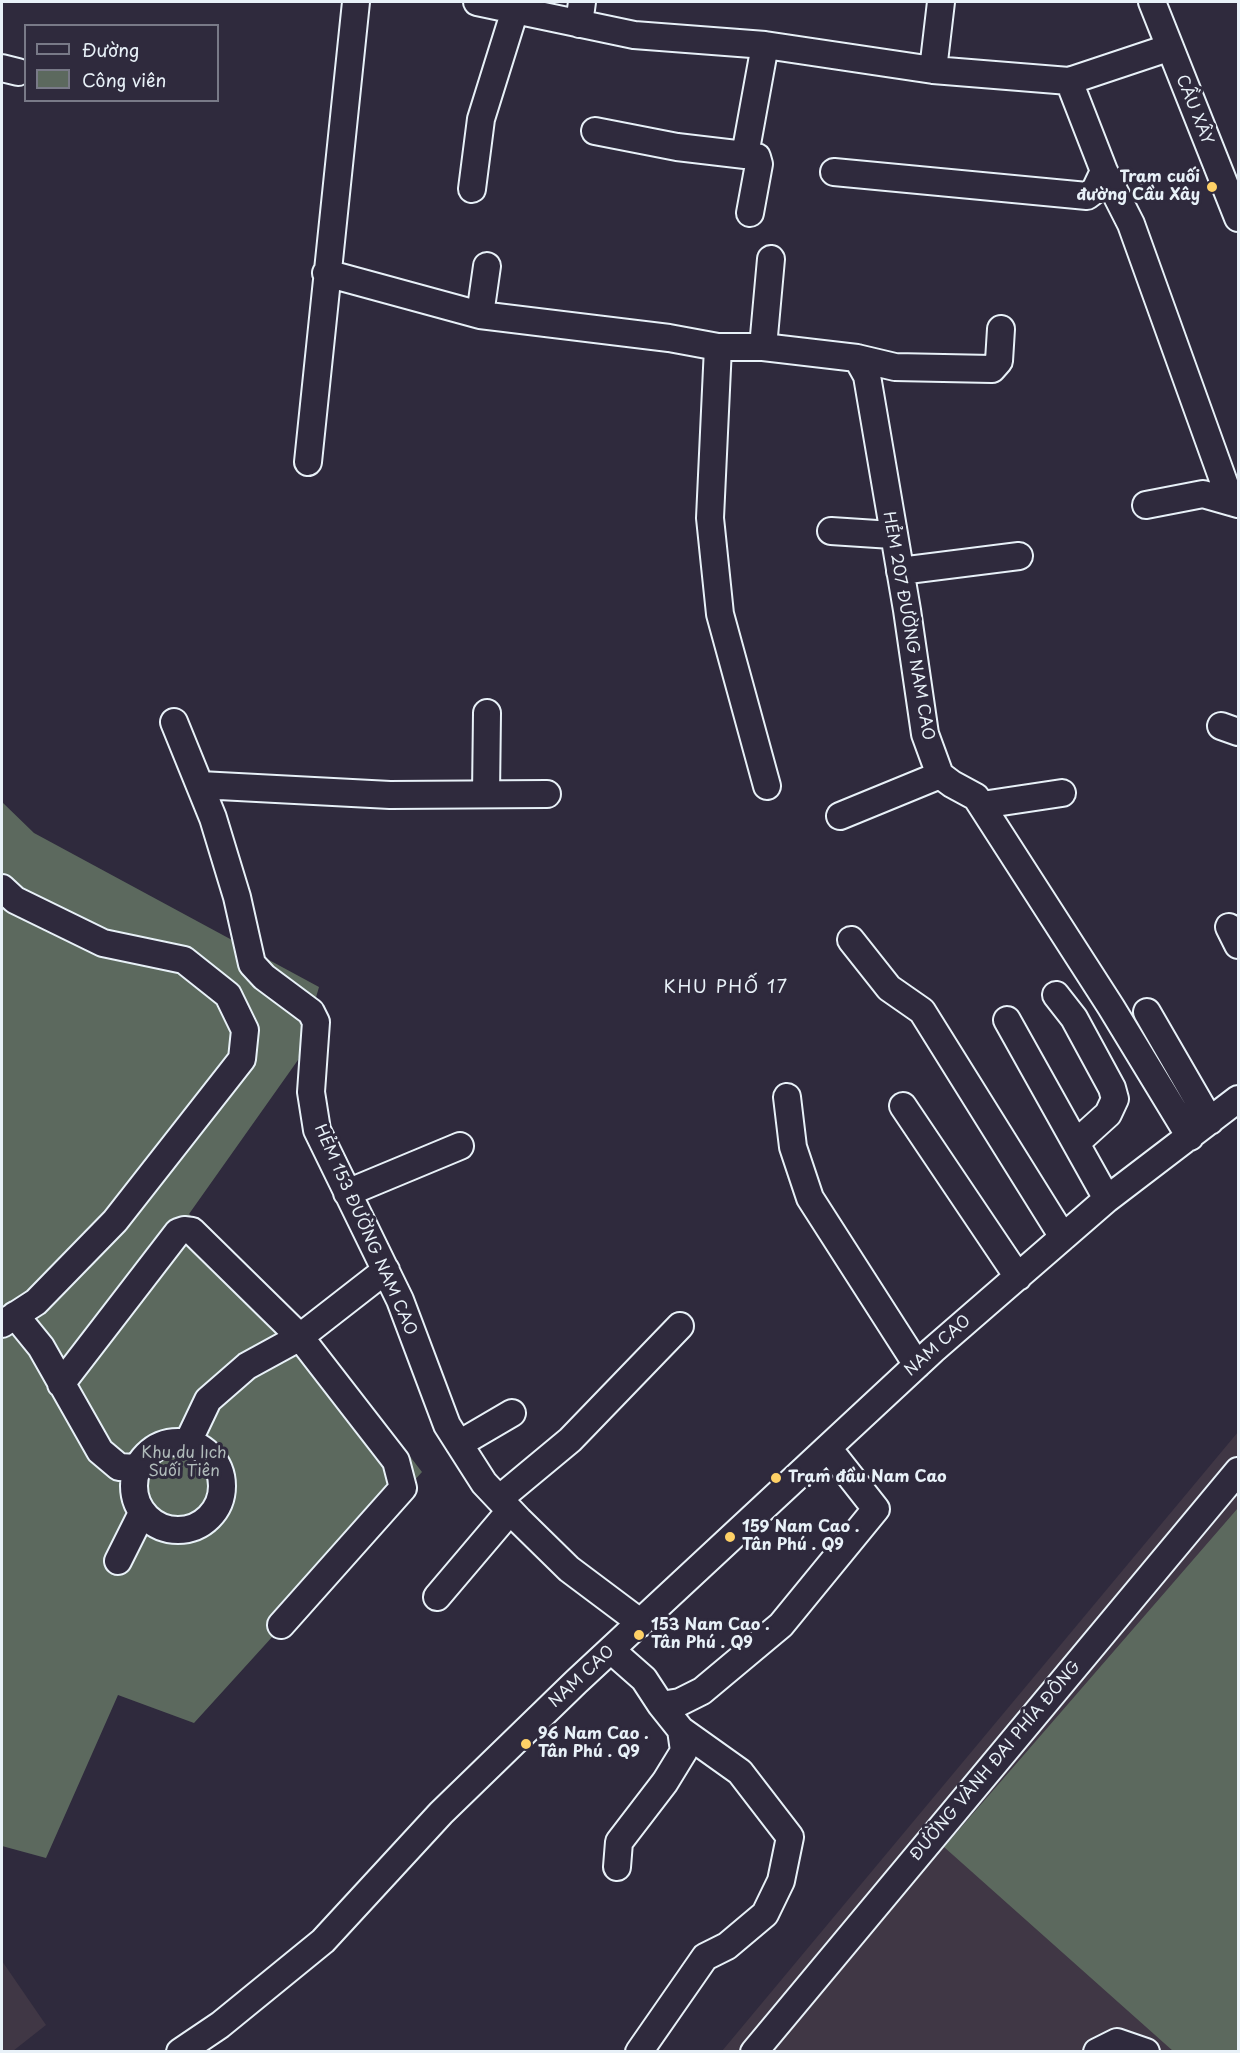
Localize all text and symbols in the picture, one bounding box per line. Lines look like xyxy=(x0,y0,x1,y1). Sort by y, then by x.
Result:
legend xyxy=(24,24,219,102)
text: Đường xyxy=(82,36,139,63)
text: Công viên xyxy=(82,66,166,93)
street label: CẦU XÂY xyxy=(1171,72,1217,148)
place label: Trạm cuối đường Cầu Xây xyxy=(1076,168,1200,206)
marker: Trạm cuối đường Cầu Xây xyxy=(1205,180,1219,194)
street label: HẺM 207 ĐƯỜNG NAM CAO xyxy=(878,510,938,742)
district label: KHU PHỐ 17 xyxy=(664,977,788,999)
street label: HẺM 153 ĐƯỜNG NAM CAO xyxy=(310,1122,420,1338)
street label: NAM CAO xyxy=(901,1311,975,1381)
park label: Khu du lịch Suối Tiên xyxy=(141,1444,227,1482)
place label: Trạm đầu Nam Cao xyxy=(788,1468,947,1488)
marker: Trạm đầu Nam Cao xyxy=(769,1471,783,1485)
place label: 159 Nam Cao . Tân Phú . Q9 xyxy=(742,1518,860,1556)
marker: 159 Nam Cao . Tân Phú . Q9 xyxy=(723,1530,737,1544)
place label: 153 Nam Cao . Tân Phú . Q9 xyxy=(651,1616,770,1654)
marker: 153 Nam Cao . Tân Phú . Q9 xyxy=(632,1628,646,1642)
street label: NAM CAO xyxy=(545,1642,619,1712)
street label: ĐƯỜNG VÀNH ĐAI PHÍA ĐÔNG xyxy=(907,1657,1085,1865)
place label: 96 Nam Cao . Tân Phú . Q9 xyxy=(538,1725,649,1763)
marker: 96 Nam Cao . Tân Phú . Q9 xyxy=(519,1737,533,1751)

